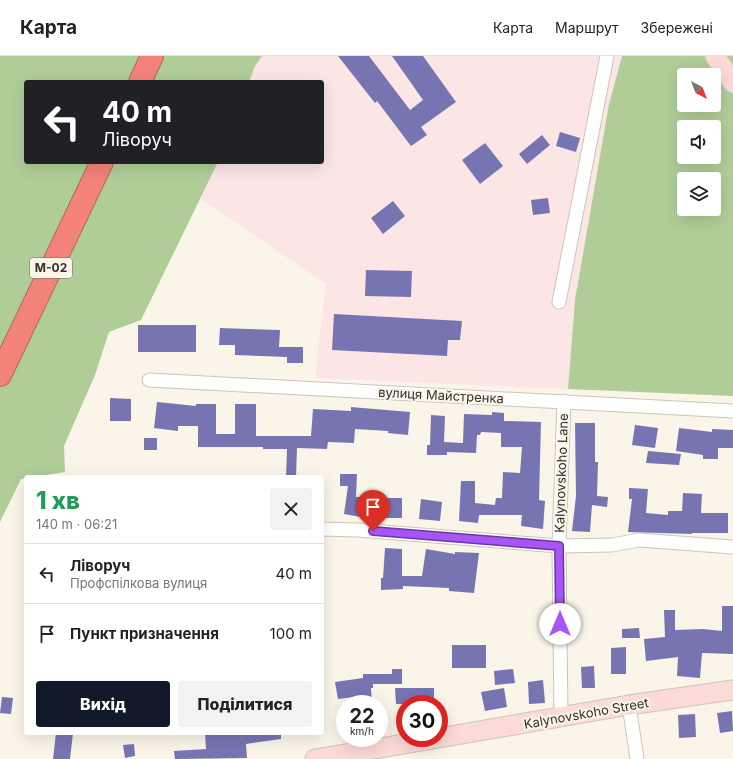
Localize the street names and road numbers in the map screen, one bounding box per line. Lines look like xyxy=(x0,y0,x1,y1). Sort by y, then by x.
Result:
road number: М-02 xyxy=(30,258,72,278)
street label: вулиця Майстренка xyxy=(378,384,504,406)
street label: Kalynovskoho Lane xyxy=(551,413,571,533)
street label: Kalynovskoho Street xyxy=(522,694,650,732)

